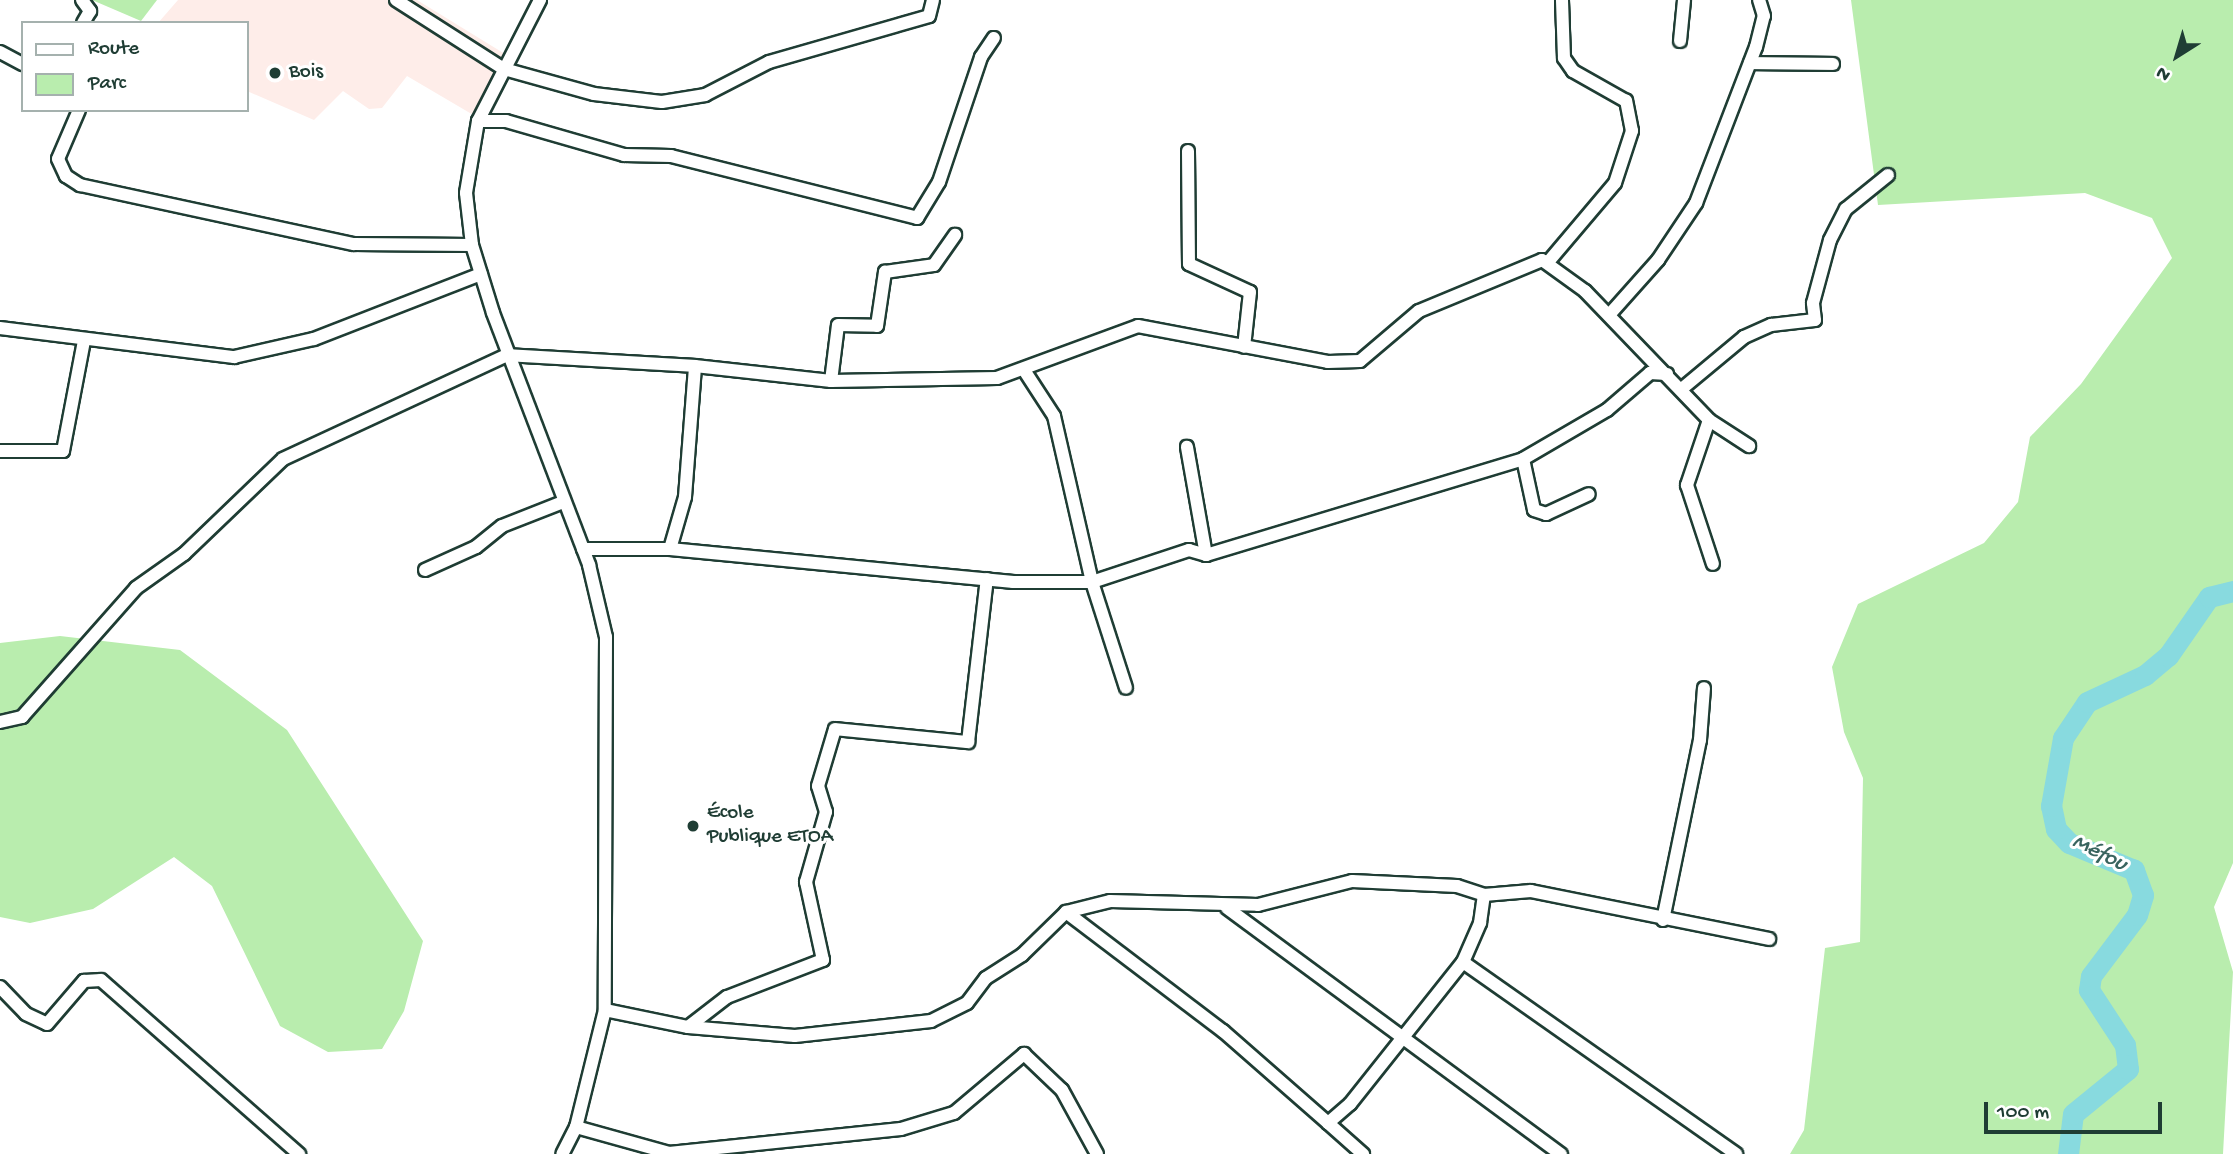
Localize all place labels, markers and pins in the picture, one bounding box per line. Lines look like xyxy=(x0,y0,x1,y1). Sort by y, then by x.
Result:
place label: Bois xyxy=(289,60,323,86)
marker: Bois xyxy=(267,65,283,81)
place label: École Publique ETOA xyxy=(707,801,833,851)
marker: École Publique ETOA xyxy=(685,818,701,834)

